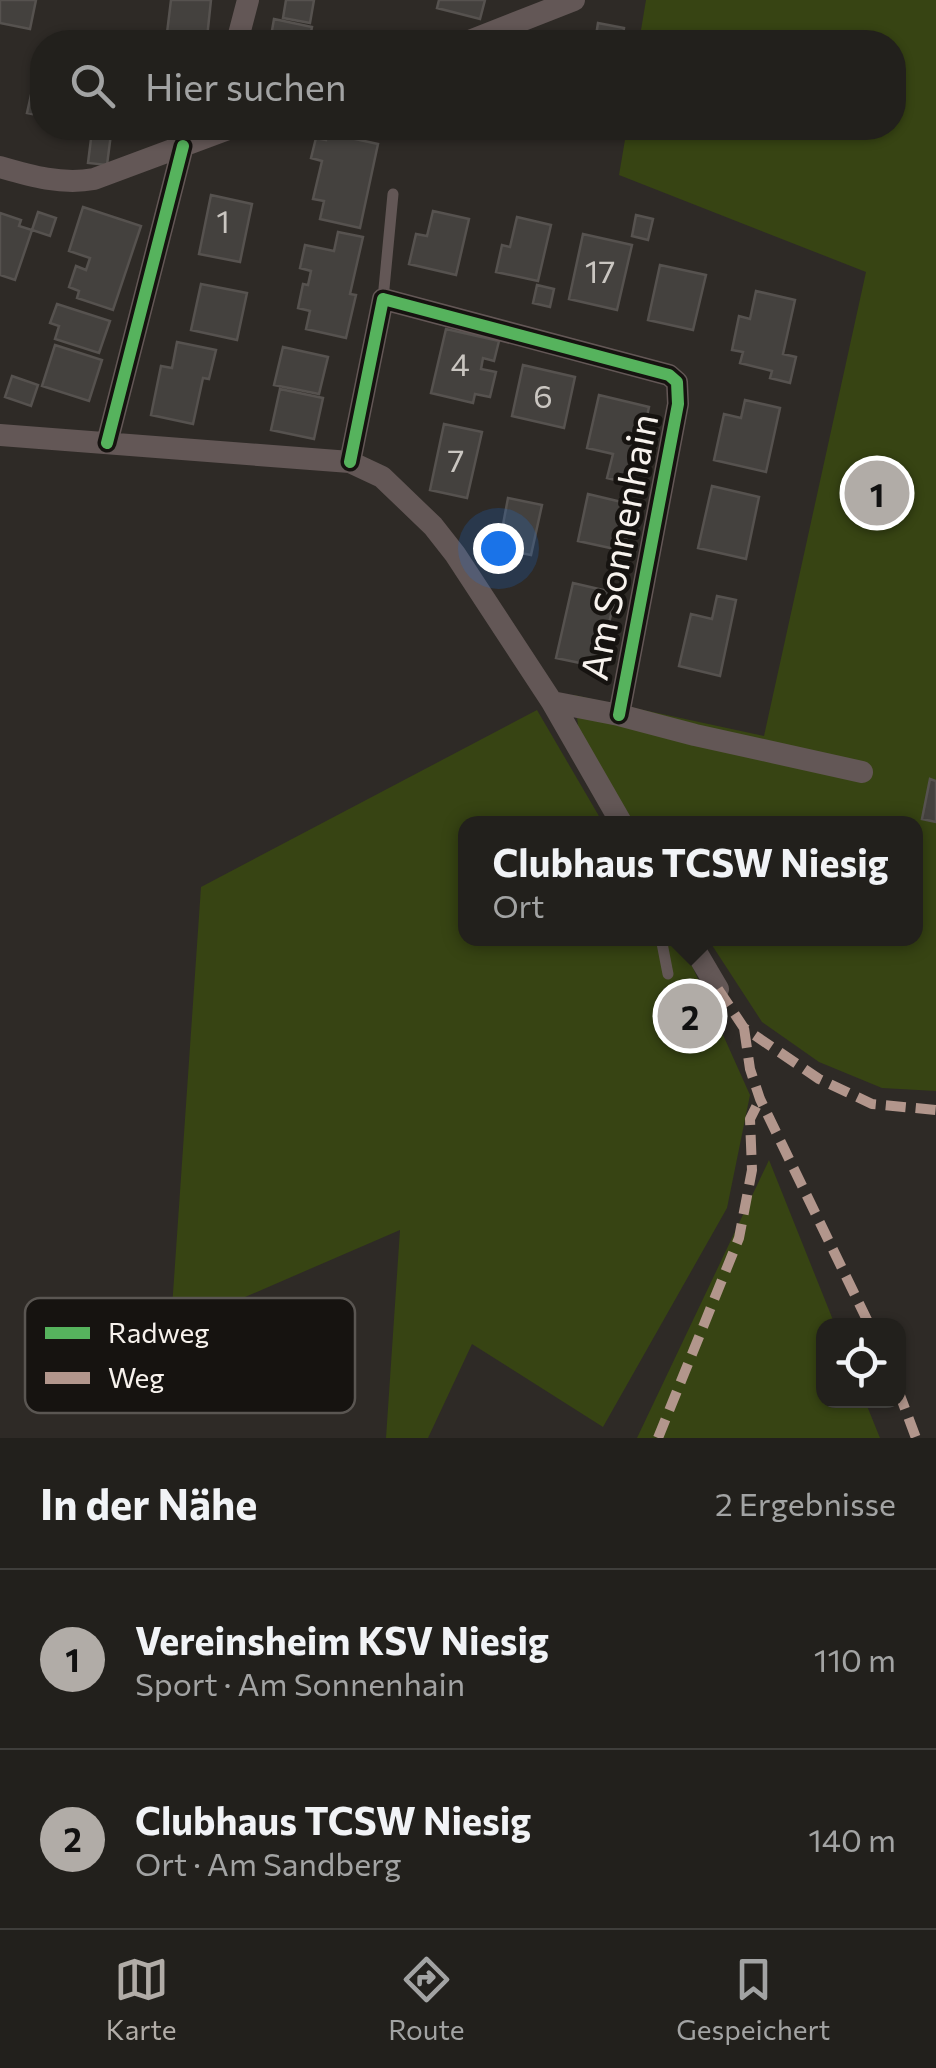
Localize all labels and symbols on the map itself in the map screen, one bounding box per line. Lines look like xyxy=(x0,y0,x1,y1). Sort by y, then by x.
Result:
house number: 1 xyxy=(216,200,230,240)
house number: 17 xyxy=(585,250,615,290)
house number: 4 xyxy=(450,343,470,383)
house number: 6 xyxy=(533,375,553,415)
street label: Am Sonnenhain xyxy=(569,409,666,684)
house number: 7 xyxy=(448,439,464,479)
pin: 1 xyxy=(844,456,910,530)
your location xyxy=(473,523,524,574)
pin: 2 xyxy=(658,978,722,1054)
legend xyxy=(25,1298,355,1413)
text: Radweg xyxy=(108,1315,209,1349)
text: Weg xyxy=(108,1360,165,1394)

